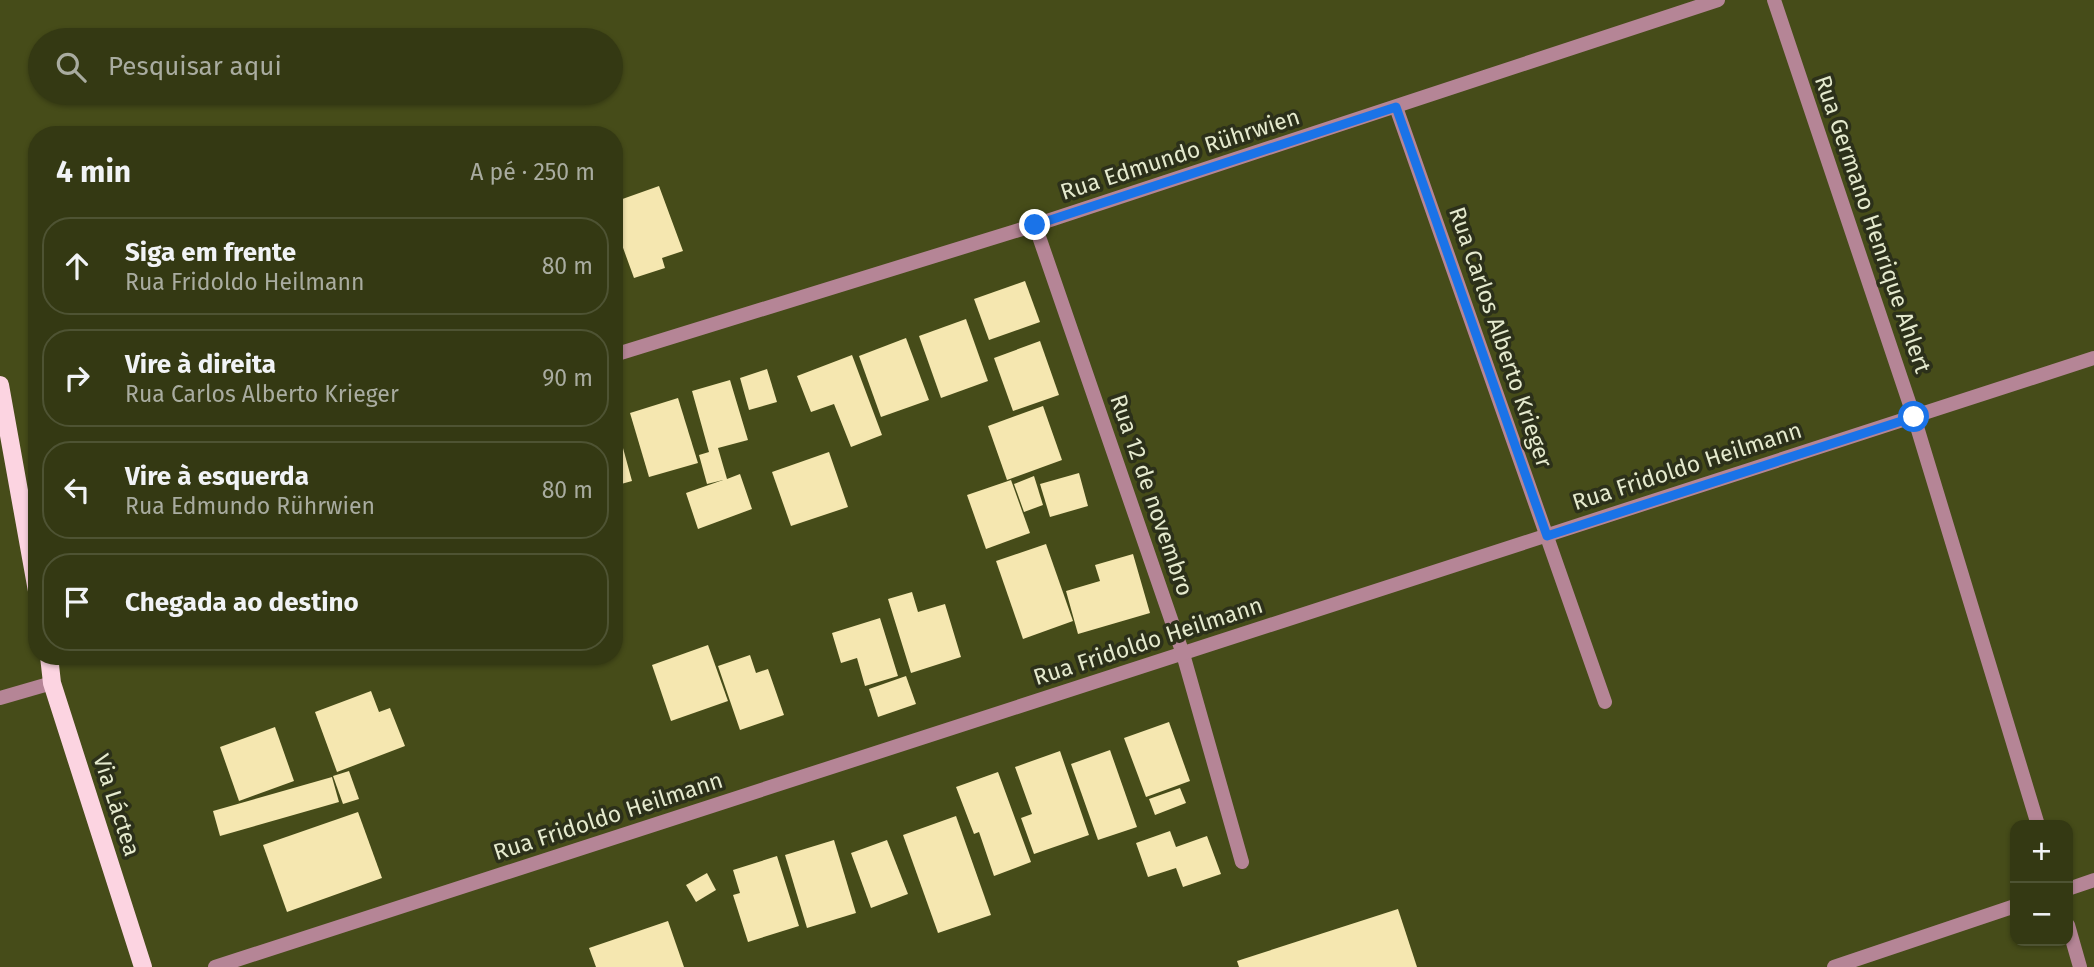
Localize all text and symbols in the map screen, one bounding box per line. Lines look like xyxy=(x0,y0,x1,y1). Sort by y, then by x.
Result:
search box xyxy=(28,28,623,105)
icon: search xyxy=(52,48,90,86)
text: Pesquisar aqui xyxy=(108,51,282,82)
street label: Rua Germano Henrique Ahlert xyxy=(1809,72,1937,377)
street label: Rua Edmundo Rührwien xyxy=(1057,102,1303,206)
text: 4 min xyxy=(56,154,131,190)
text: A pé · 250 m xyxy=(470,158,595,186)
street label: Rua Carlos Alberto Krieger xyxy=(1443,203,1559,471)
route end xyxy=(1019,209,1050,240)
text: Siga em frente xyxy=(125,237,296,268)
icon: ahead xyxy=(58,247,96,285)
text: 80 m xyxy=(542,252,593,280)
text: Rua Fridoldo Heilmann xyxy=(125,268,364,296)
text: Vire à direita xyxy=(125,349,276,380)
icon: right xyxy=(58,359,96,397)
text: 90 m xyxy=(542,364,593,392)
text: Rua Carlos Alberto Krieger xyxy=(125,380,399,408)
street label: Rua 12 de novembro xyxy=(1104,391,1200,599)
route start xyxy=(1898,401,1929,432)
street label: Rua Fridoldo Heilmann xyxy=(1569,416,1805,516)
text: Vire à esquerda xyxy=(125,461,309,492)
icon: left xyxy=(58,471,96,509)
text: 80 m xyxy=(542,476,593,504)
text: Rua Edmundo Rührwien xyxy=(125,492,375,520)
icon: arrive xyxy=(58,583,96,621)
text: Chegada ao destino xyxy=(125,587,359,618)
street label: Rua Fridoldo Heilmann xyxy=(1030,591,1266,691)
street label: Via Láctea xyxy=(87,751,147,859)
street label: Rua Fridoldo Heilmann xyxy=(490,766,726,866)
map controls xyxy=(2010,820,2073,946)
button: + xyxy=(2010,820,2073,883)
button: − xyxy=(2010,883,2073,946)

